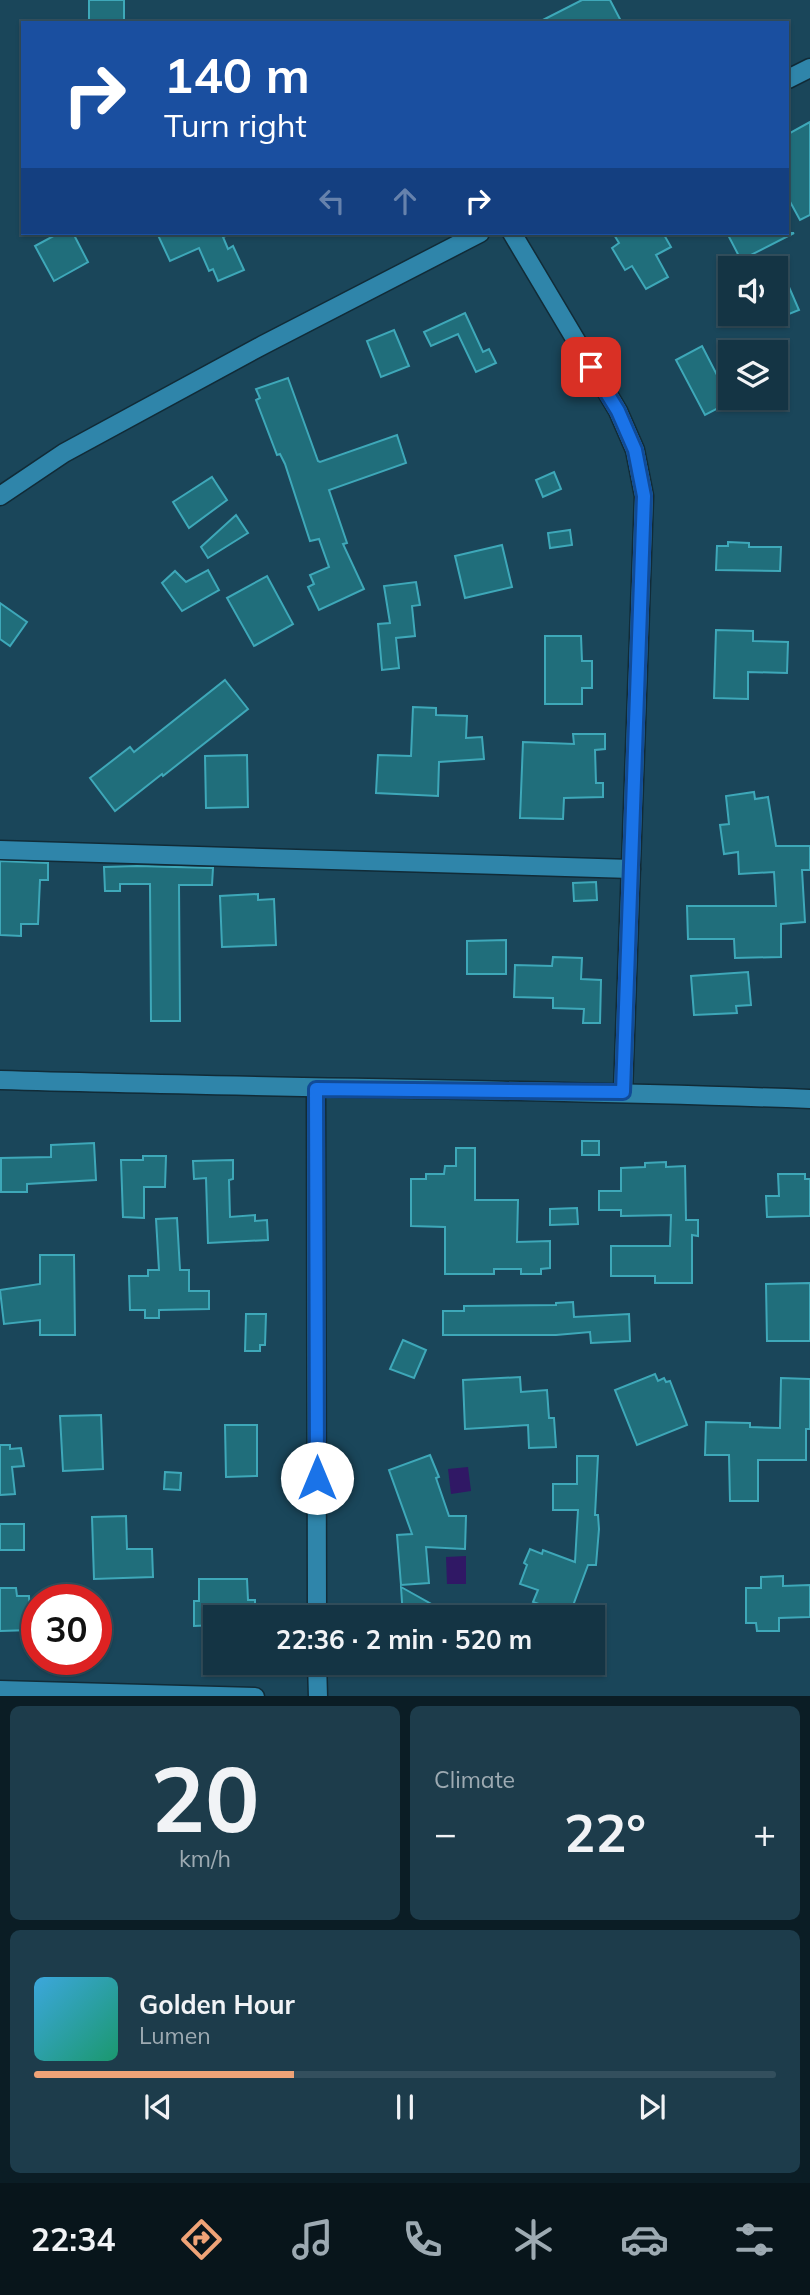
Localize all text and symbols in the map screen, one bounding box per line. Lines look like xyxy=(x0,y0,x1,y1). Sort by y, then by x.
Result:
text: 140 m xyxy=(164,44,310,105)
icon: right xyxy=(49,49,140,140)
text: Turn right xyxy=(164,105,307,145)
icon: left xyxy=(313,182,351,220)
icon: ahead xyxy=(386,182,424,220)
icon: right xyxy=(459,182,497,220)
map controls xyxy=(718,256,788,410)
button: sound xyxy=(718,256,788,326)
pin xyxy=(561,337,621,397)
button: layers xyxy=(718,340,788,410)
icon: arrive xyxy=(572,348,610,386)
position arrow xyxy=(280,1441,354,1515)
speed limit sign: 30 xyxy=(21,1584,112,1675)
text: 22:36 · 2 min · 520 m xyxy=(276,1623,532,1656)
text: 20 xyxy=(150,1741,260,1855)
text: Climate xyxy=(434,1765,515,1794)
text: 22° xyxy=(564,1800,646,1865)
text: − xyxy=(434,1809,457,1857)
text: + xyxy=(753,1809,776,1857)
text: km/h xyxy=(179,1844,231,1873)
text: Golden Hour xyxy=(139,1988,295,2021)
text: Lumen xyxy=(139,2021,211,2050)
icon: previous xyxy=(139,2088,177,2126)
icon: pause xyxy=(386,2088,424,2126)
icon: next xyxy=(633,2088,671,2126)
icon: directions xyxy=(177,2215,226,2264)
icon: music xyxy=(288,2215,337,2264)
icon: phone xyxy=(398,2215,447,2264)
icon: climate xyxy=(509,2215,558,2264)
icon: car xyxy=(620,2215,669,2264)
icon: filters xyxy=(730,2215,779,2264)
text: 22:34 xyxy=(31,2219,116,2259)

